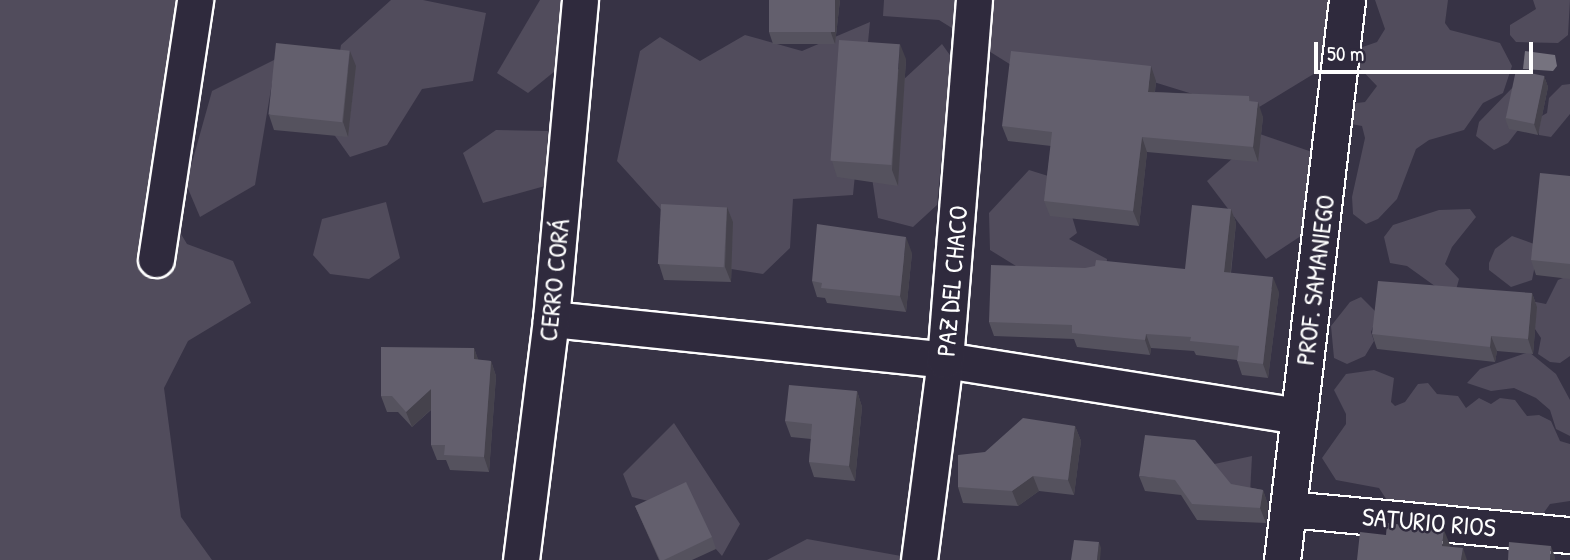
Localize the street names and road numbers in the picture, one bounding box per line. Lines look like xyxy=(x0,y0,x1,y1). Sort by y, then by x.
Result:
street label: PROF. SAMANIEGO xyxy=(1289,193,1341,367)
street label: PAZ DEL CHACO xyxy=(930,204,974,358)
street label: CERRO CORÁ xyxy=(532,217,576,343)
street label: SATURIO RIOS xyxy=(1361,501,1497,543)

